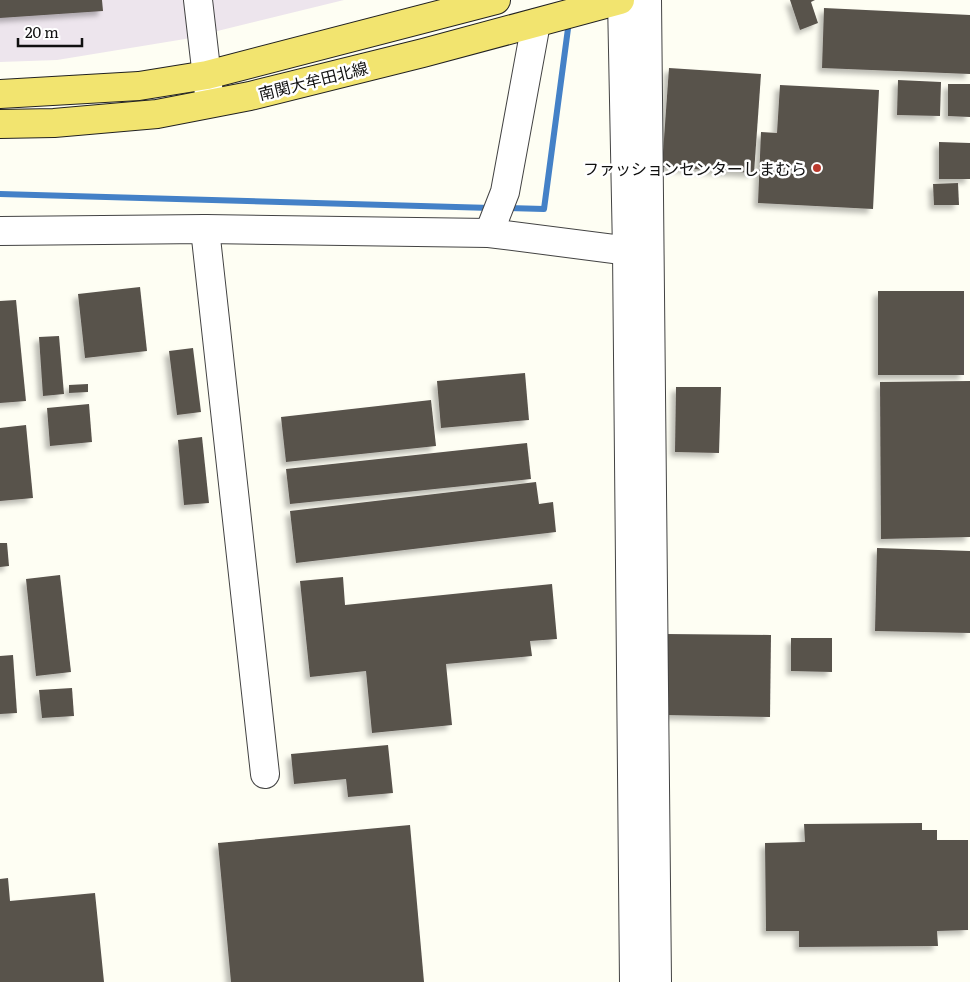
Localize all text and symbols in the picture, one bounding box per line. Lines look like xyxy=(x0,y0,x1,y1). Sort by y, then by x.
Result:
scale bar xyxy=(18,15,81,47)
text: 20 m xyxy=(25,20,59,43)
street label: 南関大牟田北線 xyxy=(256,55,370,105)
place label: ファッションセンターしまむら xyxy=(583,156,807,180)
marker: ファッションセンターしまむら xyxy=(811,162,823,174)

